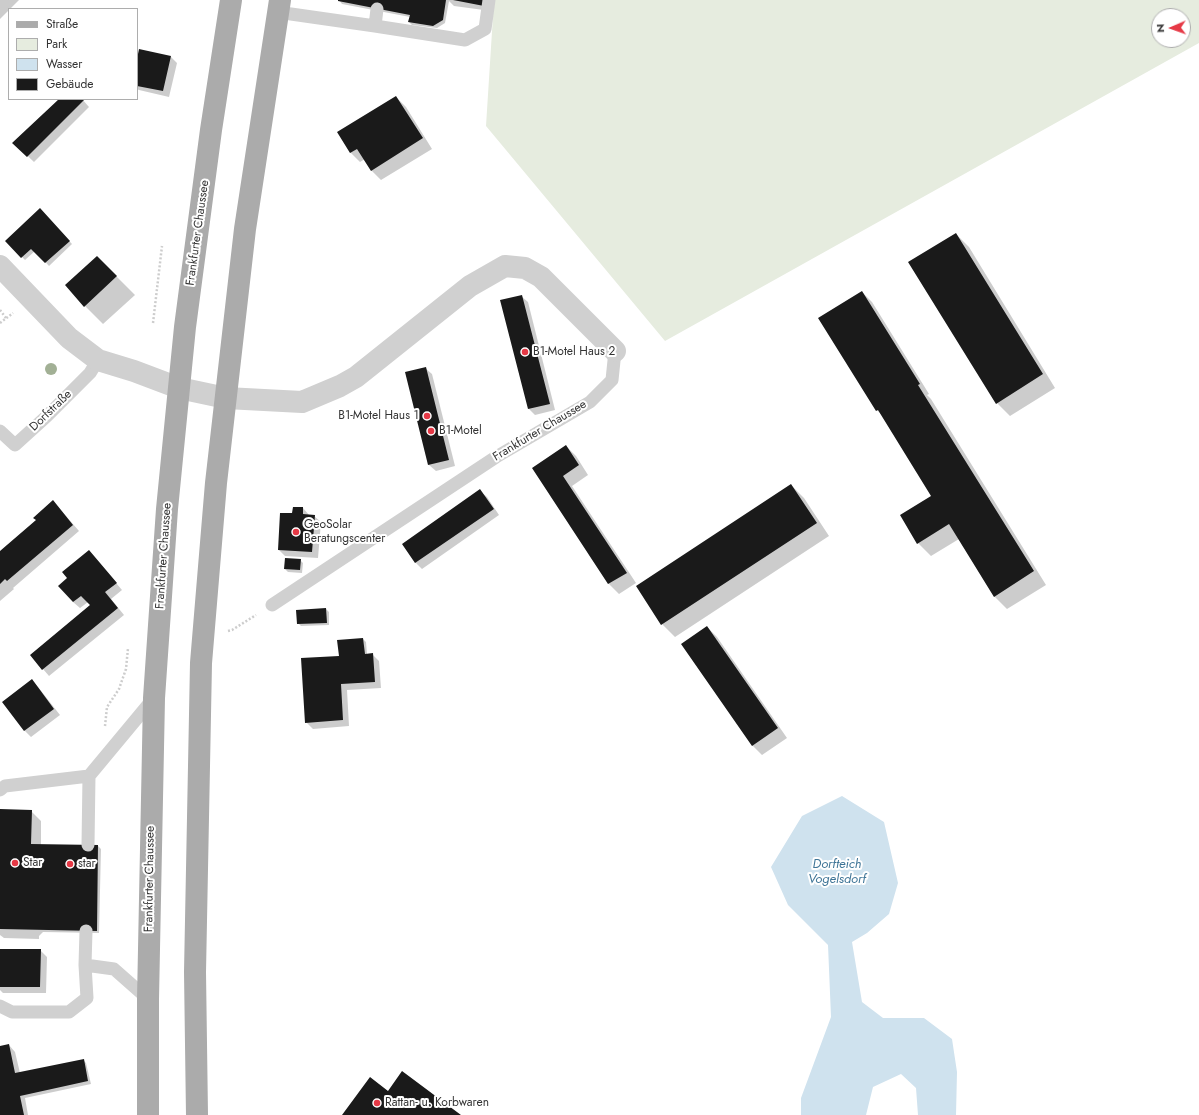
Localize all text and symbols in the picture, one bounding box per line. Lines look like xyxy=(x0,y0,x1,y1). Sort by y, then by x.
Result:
legend xyxy=(8,8,138,100)
north arrow xyxy=(1151,8,1191,48)
text: Straße xyxy=(46,15,78,33)
text: N xyxy=(1152,24,1168,33)
text: Park xyxy=(46,35,67,53)
text: Wasser xyxy=(46,55,82,73)
text: Gebäude xyxy=(46,75,93,93)
street label: Frankfurter Chaussee xyxy=(183,179,213,287)
place label: B1-Motel Haus 2 xyxy=(533,345,615,359)
marker: B1-Motel Haus 2 xyxy=(520,347,530,357)
street label: Dorfstraße xyxy=(27,387,75,435)
street label: Frankfurter Chaussee xyxy=(491,397,589,465)
place label: B1-Motel Haus 1 xyxy=(338,409,419,423)
marker: B1-Motel Haus 1 xyxy=(422,411,432,421)
place label: B1-Motel xyxy=(439,424,482,438)
marker: B1-Motel xyxy=(426,426,436,436)
street label: Frankfurter Chaussee xyxy=(153,502,175,610)
place label: GeoSolar Beratungscenter xyxy=(304,518,385,546)
marker: GeoSolar Beratungscenter xyxy=(291,527,301,537)
street label: Frankfurter Chaussee xyxy=(142,826,158,932)
place label: Star xyxy=(23,856,42,870)
place label: star xyxy=(78,857,96,871)
water label: Dorfteich Vogelsdorf xyxy=(808,857,866,888)
marker: Star xyxy=(10,858,20,868)
marker: star xyxy=(65,859,75,869)
place label: Rattan- u. Korbwaren xyxy=(385,1096,489,1110)
marker: Rattan- u. Korbwaren xyxy=(372,1098,382,1108)

